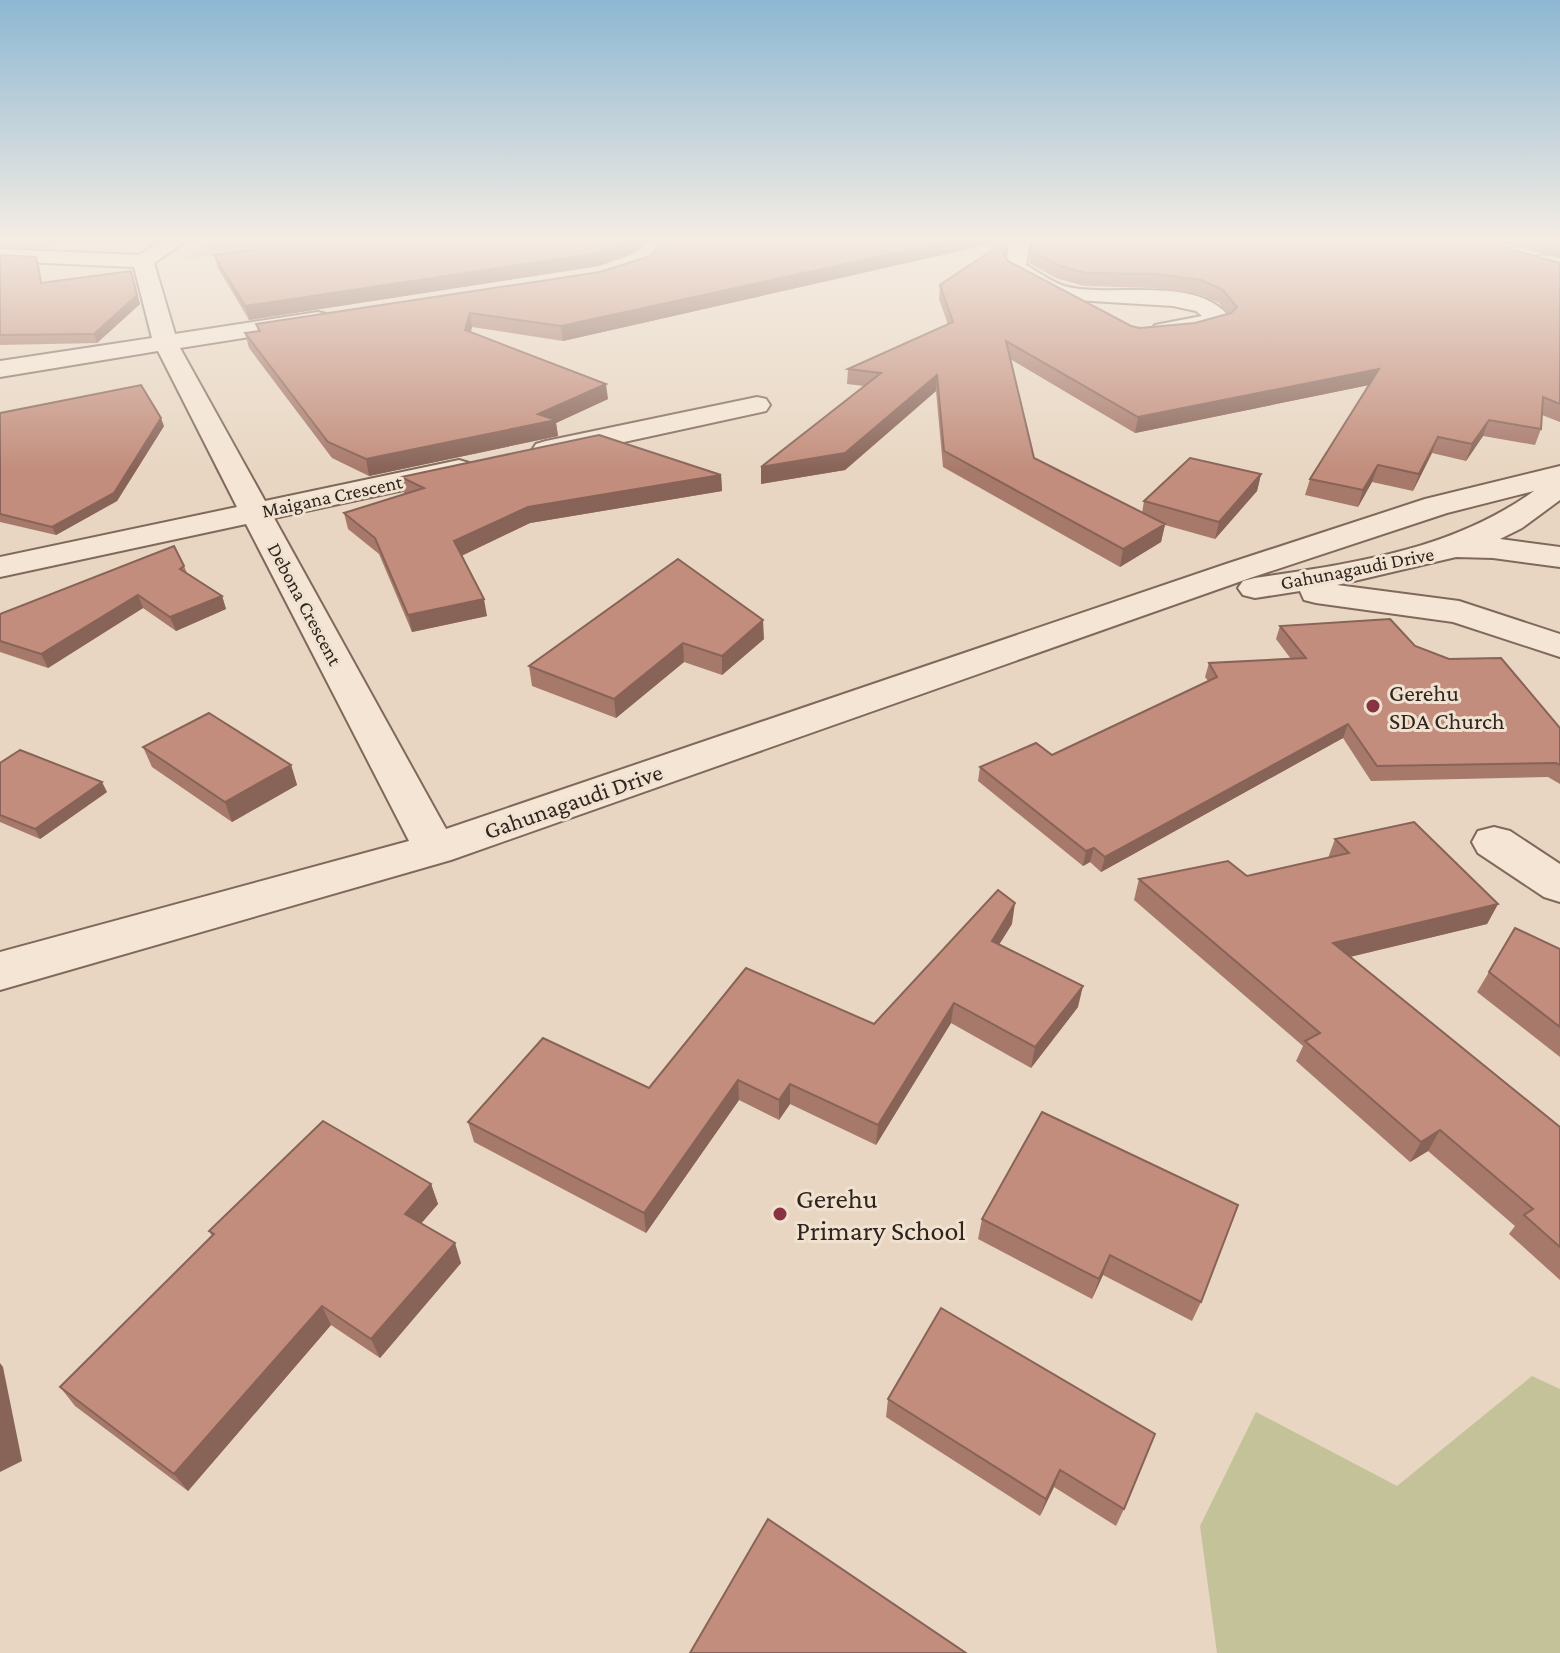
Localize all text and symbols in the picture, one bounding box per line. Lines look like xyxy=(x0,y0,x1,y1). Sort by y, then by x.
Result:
street label: Maigana Crescent xyxy=(260,470,405,523)
street label: Debona Crescent xyxy=(263,539,347,669)
street label: Gahunagaudi Drive xyxy=(1278,542,1436,595)
place label: Gerehu SDA Church xyxy=(1389,679,1505,734)
marker: Gerehu SDA Church xyxy=(1364,697,1382,715)
street label: Gahunagaudi Drive xyxy=(480,758,666,844)
place label: Gerehu Primary School xyxy=(796,1183,966,1246)
marker: Gerehu Primary School xyxy=(771,1205,789,1223)

